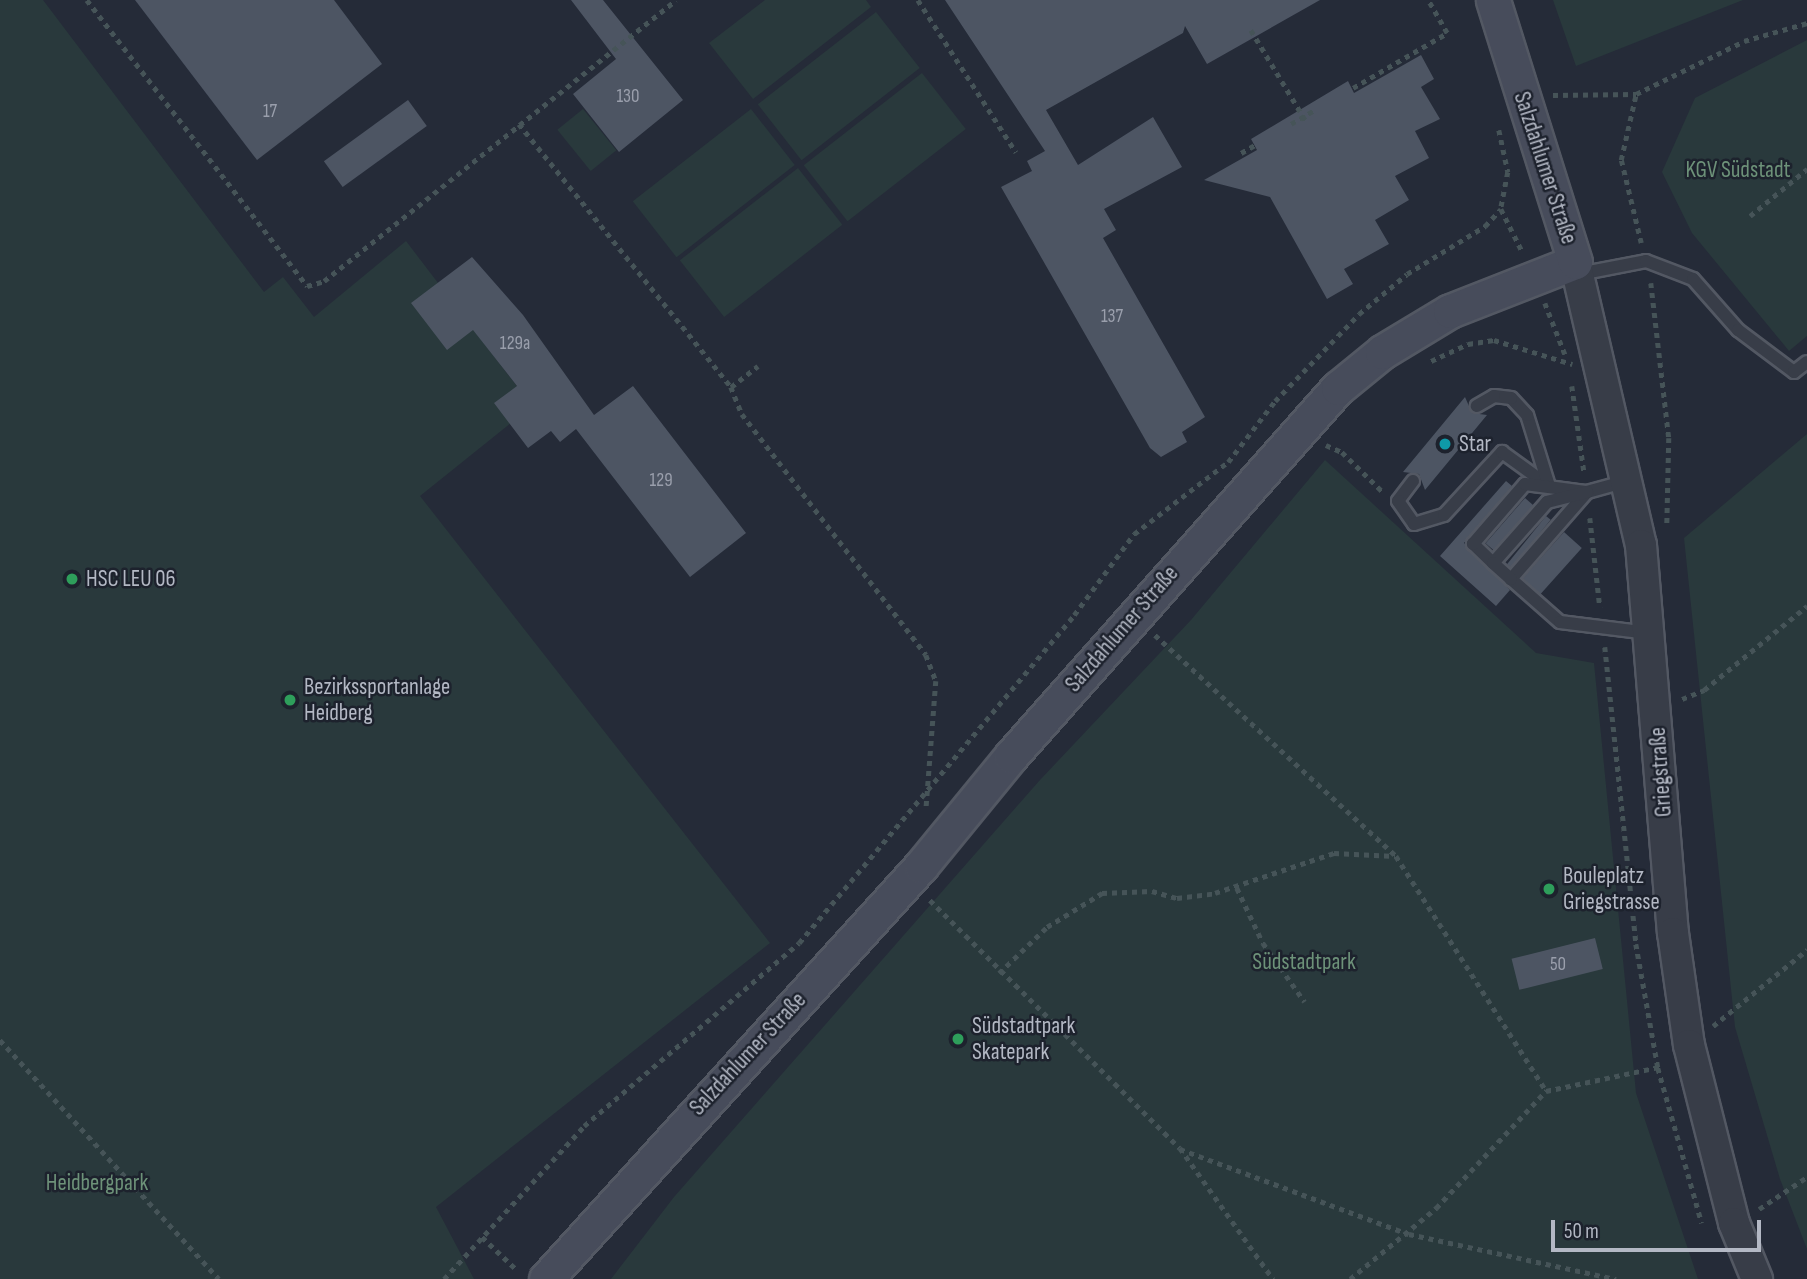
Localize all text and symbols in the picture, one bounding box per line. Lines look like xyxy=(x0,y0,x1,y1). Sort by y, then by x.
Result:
house number: 130 xyxy=(616,86,640,108)
street label: Salzdahlumer Straße xyxy=(1507,88,1583,248)
house number: 17 xyxy=(263,101,277,123)
park label: KGV Südstadt xyxy=(1685,156,1791,184)
house number: 137 xyxy=(1101,306,1123,328)
house number: 129a xyxy=(500,333,530,355)
place label: Star xyxy=(1459,430,1491,458)
marker: Star xyxy=(1437,436,1453,452)
house number: 129 xyxy=(649,470,673,492)
street label: Salzdahlumer Straße xyxy=(1060,560,1184,698)
place label: HSC LEU 06 xyxy=(86,565,176,593)
marker: HSC LEU 06 xyxy=(64,571,80,587)
place label: Bezirkssportanlage Heidberg xyxy=(304,673,450,727)
marker: Bezirkssportanlage Heidberg xyxy=(282,692,298,708)
street label: Griegstraße xyxy=(1644,726,1678,818)
place label: Bouleplatz Griegstrasse xyxy=(1563,862,1660,916)
marker: Bouleplatz Griegstrasse xyxy=(1541,881,1557,897)
park label: Südstadtpark xyxy=(1252,948,1356,976)
house number: 50 xyxy=(1550,954,1566,976)
street label: Salzdahlumer Straße xyxy=(684,987,812,1121)
place label: Südstadtpark Skatepark xyxy=(972,1012,1075,1066)
marker: Südstadtpark Skatepark xyxy=(950,1031,966,1047)
park label: Heidbergpark xyxy=(46,1169,148,1197)
scale bar xyxy=(1555,1206,1765,1250)
text: 50 m xyxy=(1564,1219,1599,1244)

